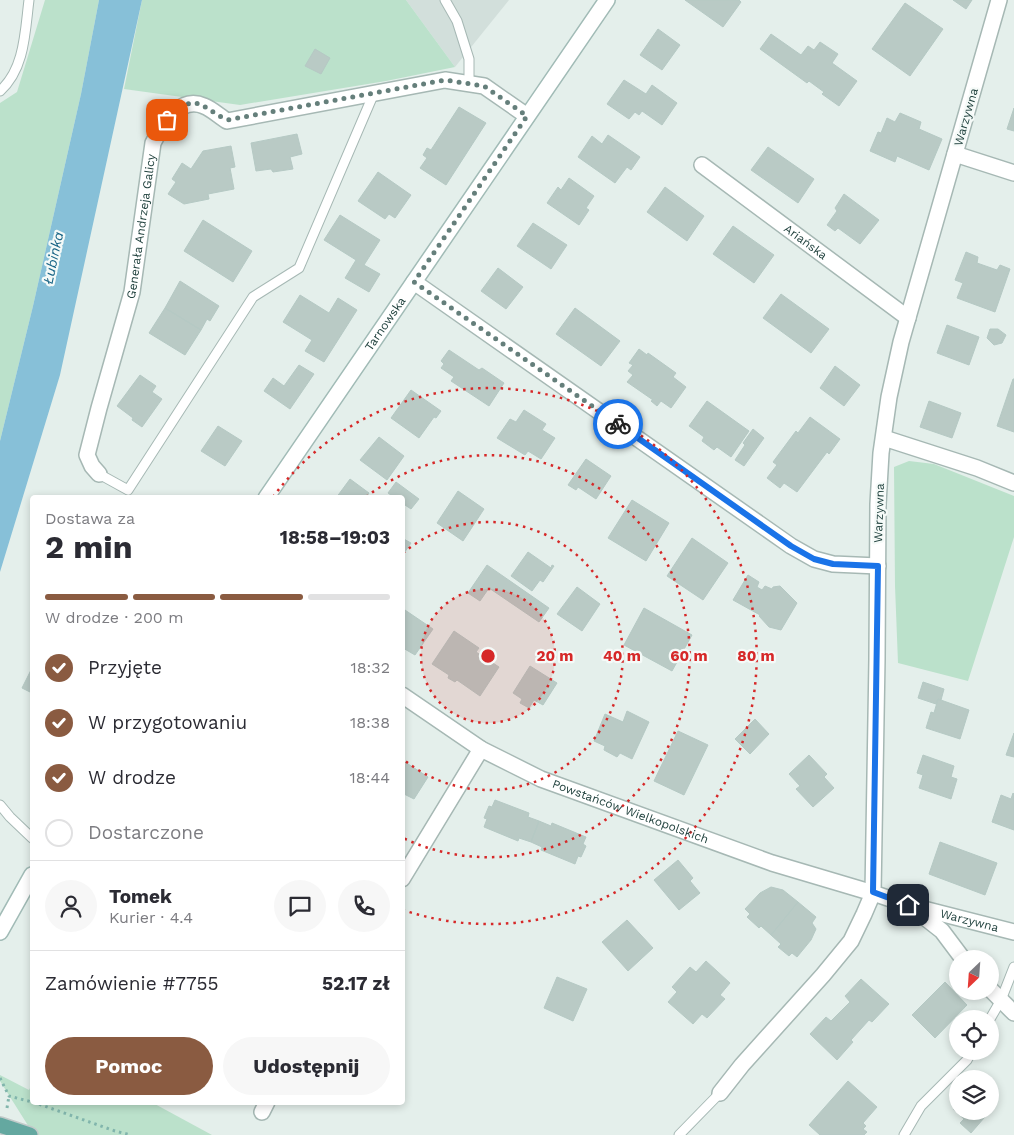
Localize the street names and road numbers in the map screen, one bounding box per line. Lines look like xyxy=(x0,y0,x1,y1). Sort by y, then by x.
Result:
street label: Warzywna xyxy=(951,86,981,148)
street label: Generała Andrzeja Galicy xyxy=(123,152,158,301)
street label: Ariańska xyxy=(781,221,830,263)
street label: Tarnowska xyxy=(362,294,409,353)
street label: Warzywna xyxy=(871,483,887,543)
street label: Powstańców Wielkopolskich xyxy=(550,777,711,846)
street label: Warzywna xyxy=(939,906,1000,935)

